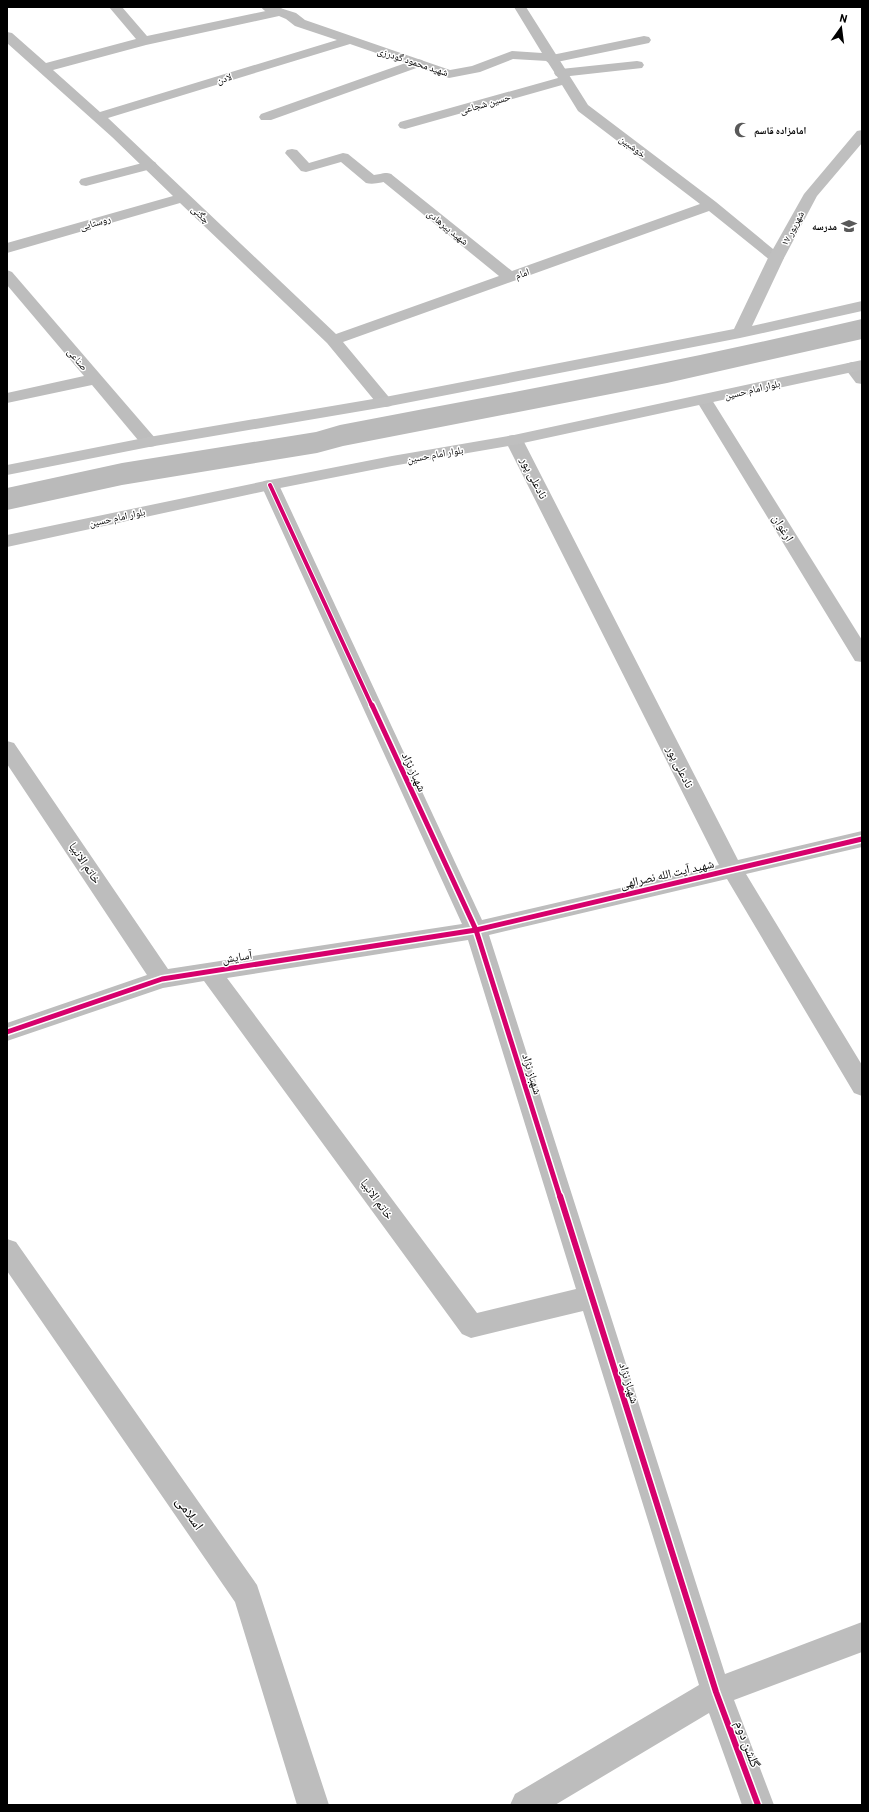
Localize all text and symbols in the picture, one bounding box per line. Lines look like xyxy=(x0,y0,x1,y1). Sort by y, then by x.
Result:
north arrow xyxy=(821,8,861,48)
text: N xyxy=(838,11,849,25)
street label: شهید محمود گودرزی xyxy=(376,44,450,79)
street label: لادن xyxy=(215,70,233,87)
street label: حسین شجاعی xyxy=(458,90,513,117)
mosque icon: امامزاده قاسم xyxy=(733,121,751,139)
place label: امامزاده قاسم xyxy=(754,124,806,138)
street label: خوشبین xyxy=(617,132,649,161)
street label: چگنی xyxy=(189,202,213,227)
street label: شهید پیرهادی xyxy=(424,207,471,248)
street label: ۱۷ شهریور xyxy=(778,208,806,247)
street label: روستایی xyxy=(78,212,112,233)
school or university icon: مدرسه xyxy=(840,217,858,235)
place label: مدرسه xyxy=(812,220,837,233)
street label: امام xyxy=(513,265,531,283)
street label: صناعی xyxy=(65,345,91,373)
street label: بلوار امام حسین xyxy=(723,377,782,403)
street label: بلوار امام حسین xyxy=(406,443,465,467)
street label: نادعلی پور xyxy=(517,453,551,501)
street label: بلوار امام حسین xyxy=(88,505,147,531)
street label: ارغوان xyxy=(769,511,798,544)
street label: نادعلی پور xyxy=(663,742,697,790)
street label: شهباز نژاد xyxy=(398,750,430,794)
street label: خاتم الانبیا xyxy=(65,839,105,887)
street label: شهید آیت الله نصرالهی xyxy=(618,855,715,892)
street label: آسایش xyxy=(221,947,254,966)
street label: شهباز نژاد xyxy=(519,1052,546,1096)
street label: خاتم الانبیا xyxy=(357,1175,397,1223)
street label: شهباز نژاد xyxy=(616,1361,643,1405)
street label: اسلامی xyxy=(172,1493,208,1533)
street label: گلشن دوم xyxy=(730,1718,765,1770)

